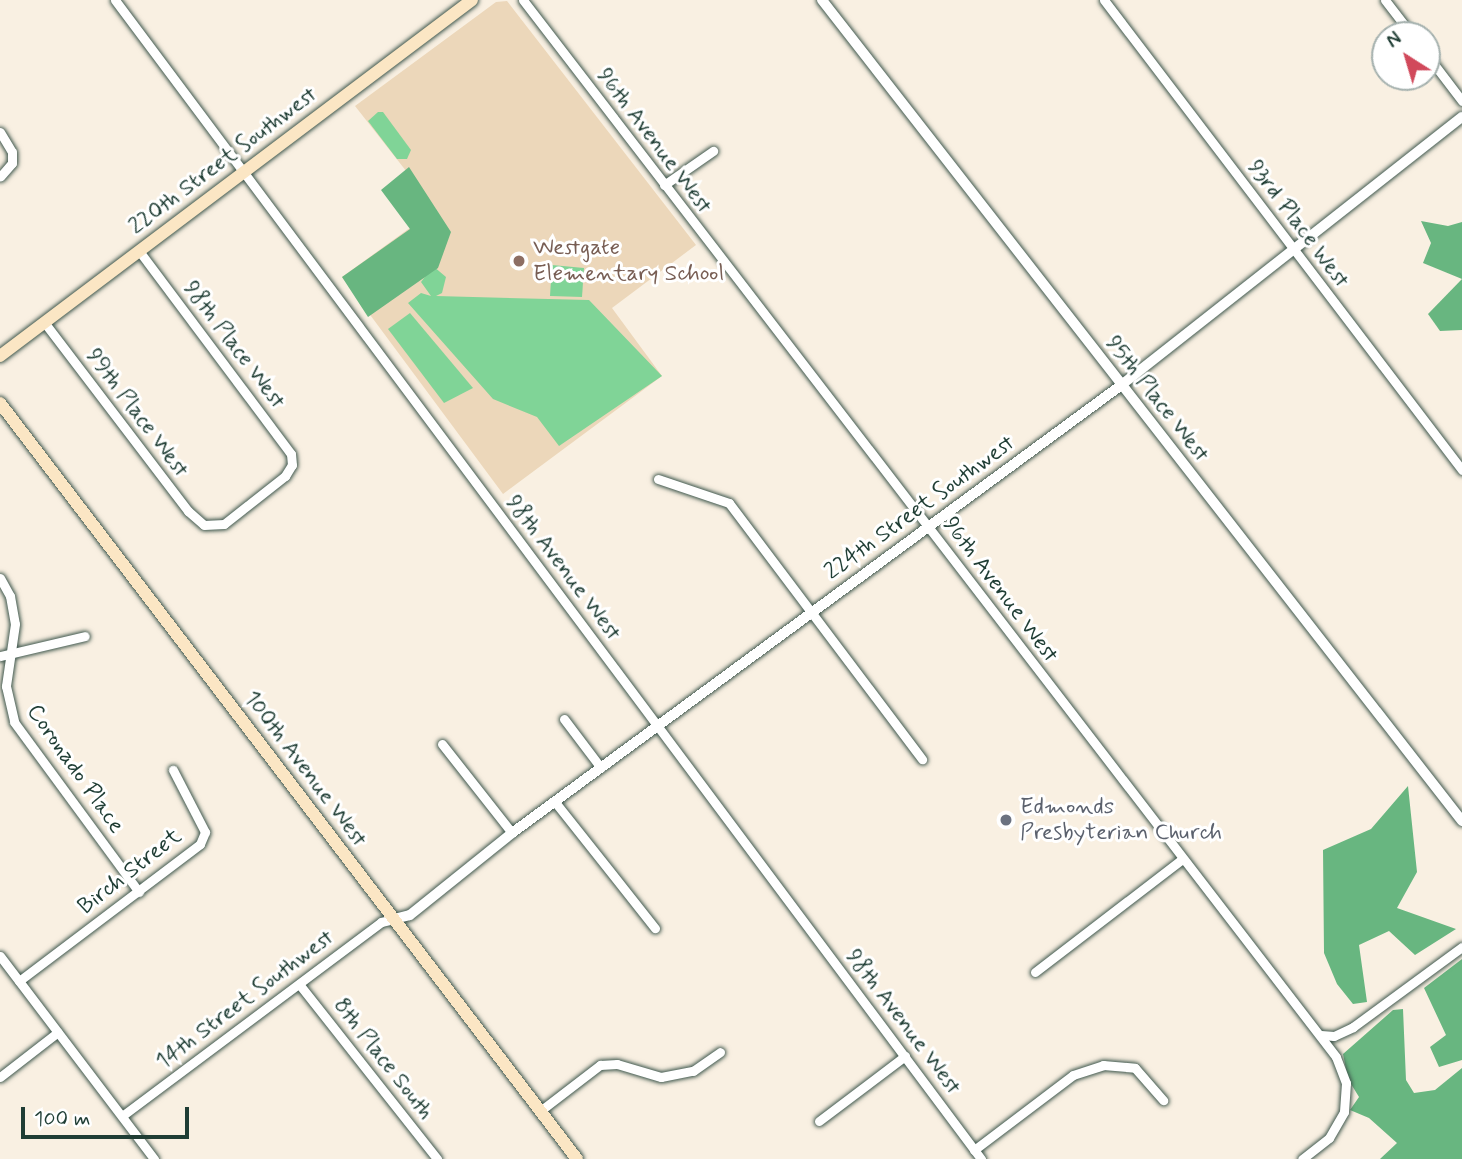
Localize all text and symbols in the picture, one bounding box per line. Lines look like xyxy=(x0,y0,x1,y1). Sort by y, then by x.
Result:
north arrow xyxy=(1371,21,1441,91)
text: N xyxy=(1382,27,1407,54)
street label: 96th Avenue West xyxy=(590,63,718,219)
street label: 220th Street Southwest xyxy=(124,81,322,241)
street label: 93rd Place West xyxy=(1241,155,1355,293)
place label: Westgate Elementary School xyxy=(533,234,724,288)
marker: Westgate Elementary School xyxy=(511,253,527,269)
street label: 98th Place West xyxy=(177,275,291,415)
street label: 95th Place West xyxy=(1099,330,1215,468)
street label: 99th Place West xyxy=(79,343,195,483)
street label: 224th Street Southwest xyxy=(820,430,1020,586)
street label: 98th Avenue West xyxy=(499,490,627,646)
street label: 96th Avenue West xyxy=(936,512,1064,668)
street label: 100th Avenue West xyxy=(237,686,373,852)
street label: Coronado Place xyxy=(22,701,128,837)
place label: Edmonds Presbyterian Church xyxy=(1020,793,1227,847)
marker: Edmonds Presbyterian Church xyxy=(998,812,1014,828)
street label: Birch Street xyxy=(73,823,187,921)
street label: 14th Street Southwest xyxy=(151,924,339,1076)
street label: 98th Avenue West xyxy=(839,944,967,1100)
street label: 8th Place South xyxy=(327,993,439,1125)
scale bar xyxy=(24,1092,192,1136)
text: 100 m xyxy=(34,1105,90,1133)

